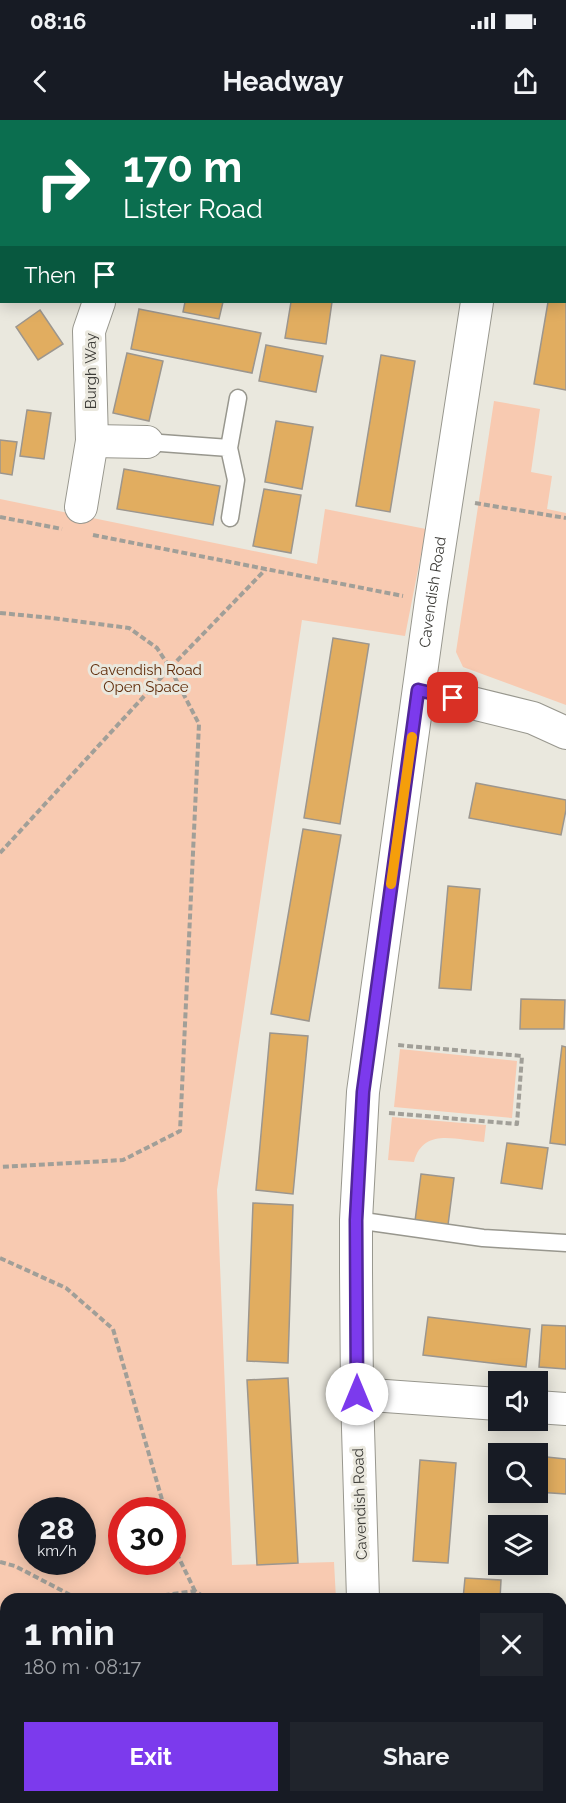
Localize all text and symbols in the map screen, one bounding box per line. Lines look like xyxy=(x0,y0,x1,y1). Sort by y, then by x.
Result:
text: 08:16 xyxy=(30,8,86,34)
icon: back xyxy=(24,65,57,98)
icon: share xyxy=(509,65,542,98)
text: Headway xyxy=(223,66,344,97)
text: 170 m xyxy=(123,143,242,192)
icon: right xyxy=(24,144,102,222)
text: Lister Road xyxy=(123,193,263,224)
icon: arrive xyxy=(88,258,121,291)
text: Then xyxy=(24,262,76,288)
street label: Burgh Way xyxy=(82,333,100,409)
street label: Cavendish Road xyxy=(416,535,450,649)
park label: Cavendish Road Open Space xyxy=(90,661,202,696)
pin xyxy=(427,672,478,723)
icon: arrive xyxy=(436,681,469,714)
position arrow xyxy=(325,1362,389,1426)
map controls xyxy=(488,1371,548,1575)
button: sound xyxy=(488,1371,548,1431)
button: search xyxy=(488,1443,548,1503)
street label: Cavendish Road xyxy=(349,1448,371,1560)
speed limit sign: 30 xyxy=(108,1497,186,1575)
text: 28 xyxy=(39,1511,75,1546)
button: layers xyxy=(488,1515,548,1575)
text: km/h xyxy=(37,1542,77,1560)
text: 1 min xyxy=(24,1611,115,1653)
button: close xyxy=(480,1613,543,1676)
text: 180 m · 08:17 xyxy=(24,1655,141,1679)
button: Exit xyxy=(24,1722,278,1791)
button: Share xyxy=(290,1722,543,1791)

